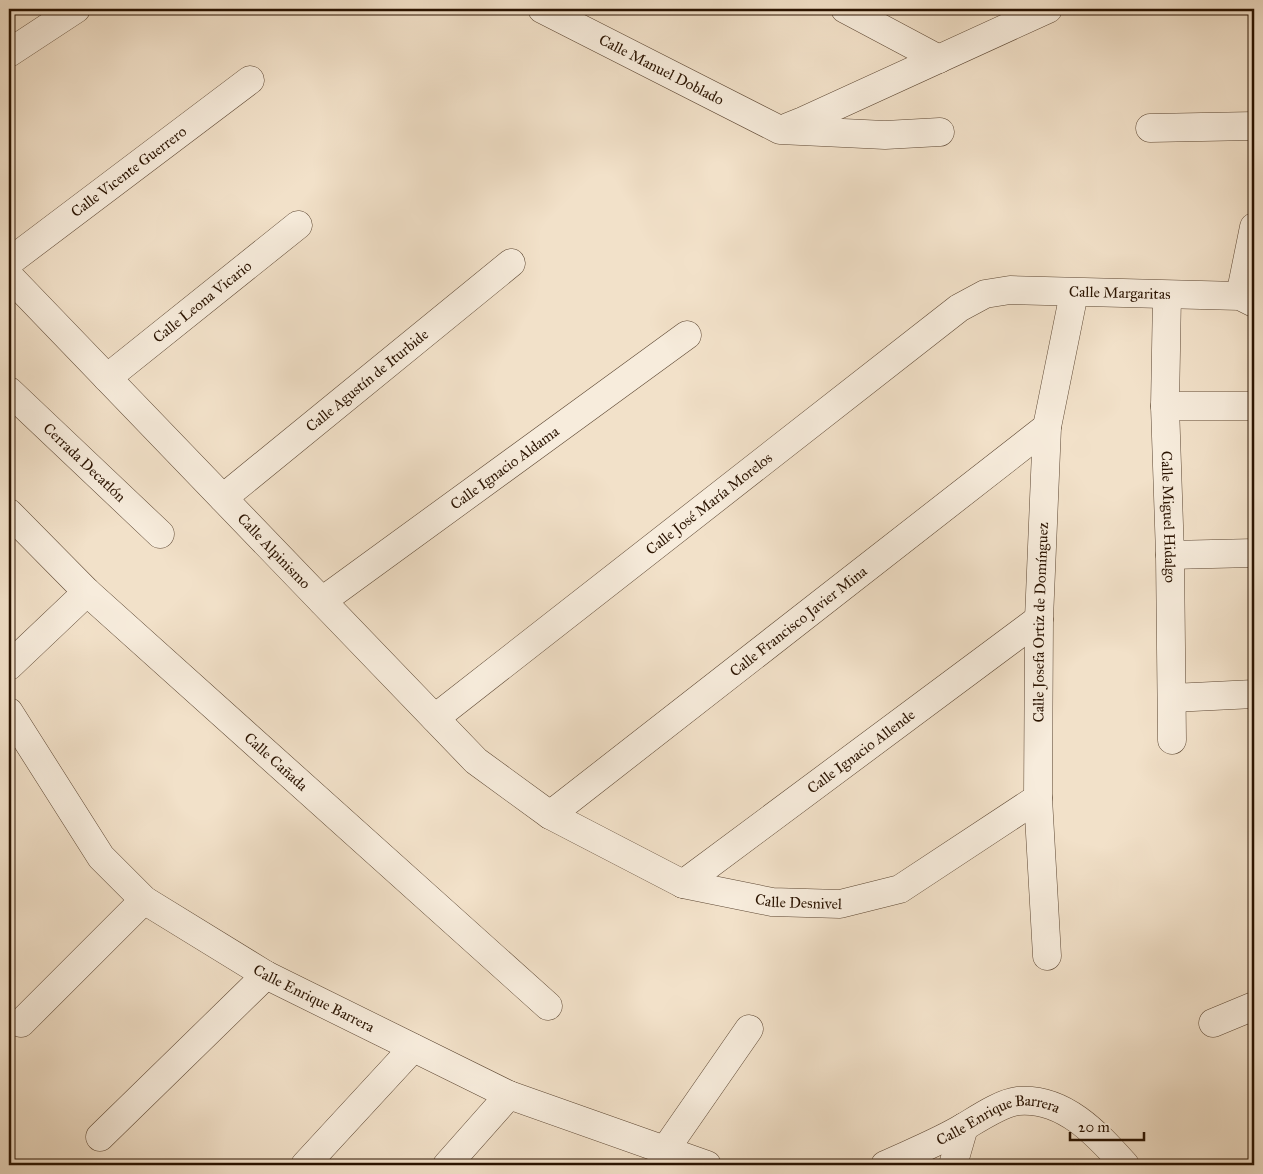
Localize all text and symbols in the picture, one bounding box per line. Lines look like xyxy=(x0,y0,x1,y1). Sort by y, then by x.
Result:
street label: Calle Manuel Doblado xyxy=(596,30,727,109)
street label: Calle Vicente Guerrero xyxy=(67,122,190,221)
street label: Calle Leona Vicario xyxy=(149,257,255,347)
street label: Calle Margaritas xyxy=(1069,283,1171,303)
street label: Calle Agustín de Iturbide xyxy=(302,325,432,436)
street label: Cerrada Decatlón xyxy=(39,419,130,506)
street label: Calle Ignacio Aldama xyxy=(447,422,563,514)
street label: Calle José María Morelos xyxy=(642,449,776,559)
street label: Calle Miguel Hidalgo xyxy=(1158,451,1179,583)
street label: Calle Alpinismo xyxy=(234,510,315,593)
street label: Calle Josefa Ortiz de Domínguez xyxy=(1029,522,1052,722)
street label: Calle Francisco Javier Mina xyxy=(726,562,871,680)
street label: Calle Ignacio Allende xyxy=(804,706,918,797)
street label: Calle Cañada xyxy=(241,729,312,795)
street label: Calle Desnivel xyxy=(753,890,843,913)
street label: Calle Enrique Barrera xyxy=(250,960,378,1036)
street label: Calle Enrique Barrera xyxy=(933,1092,1063,1149)
scale bar xyxy=(1070,1109,1144,1141)
text: 20 m xyxy=(1078,1118,1110,1136)

